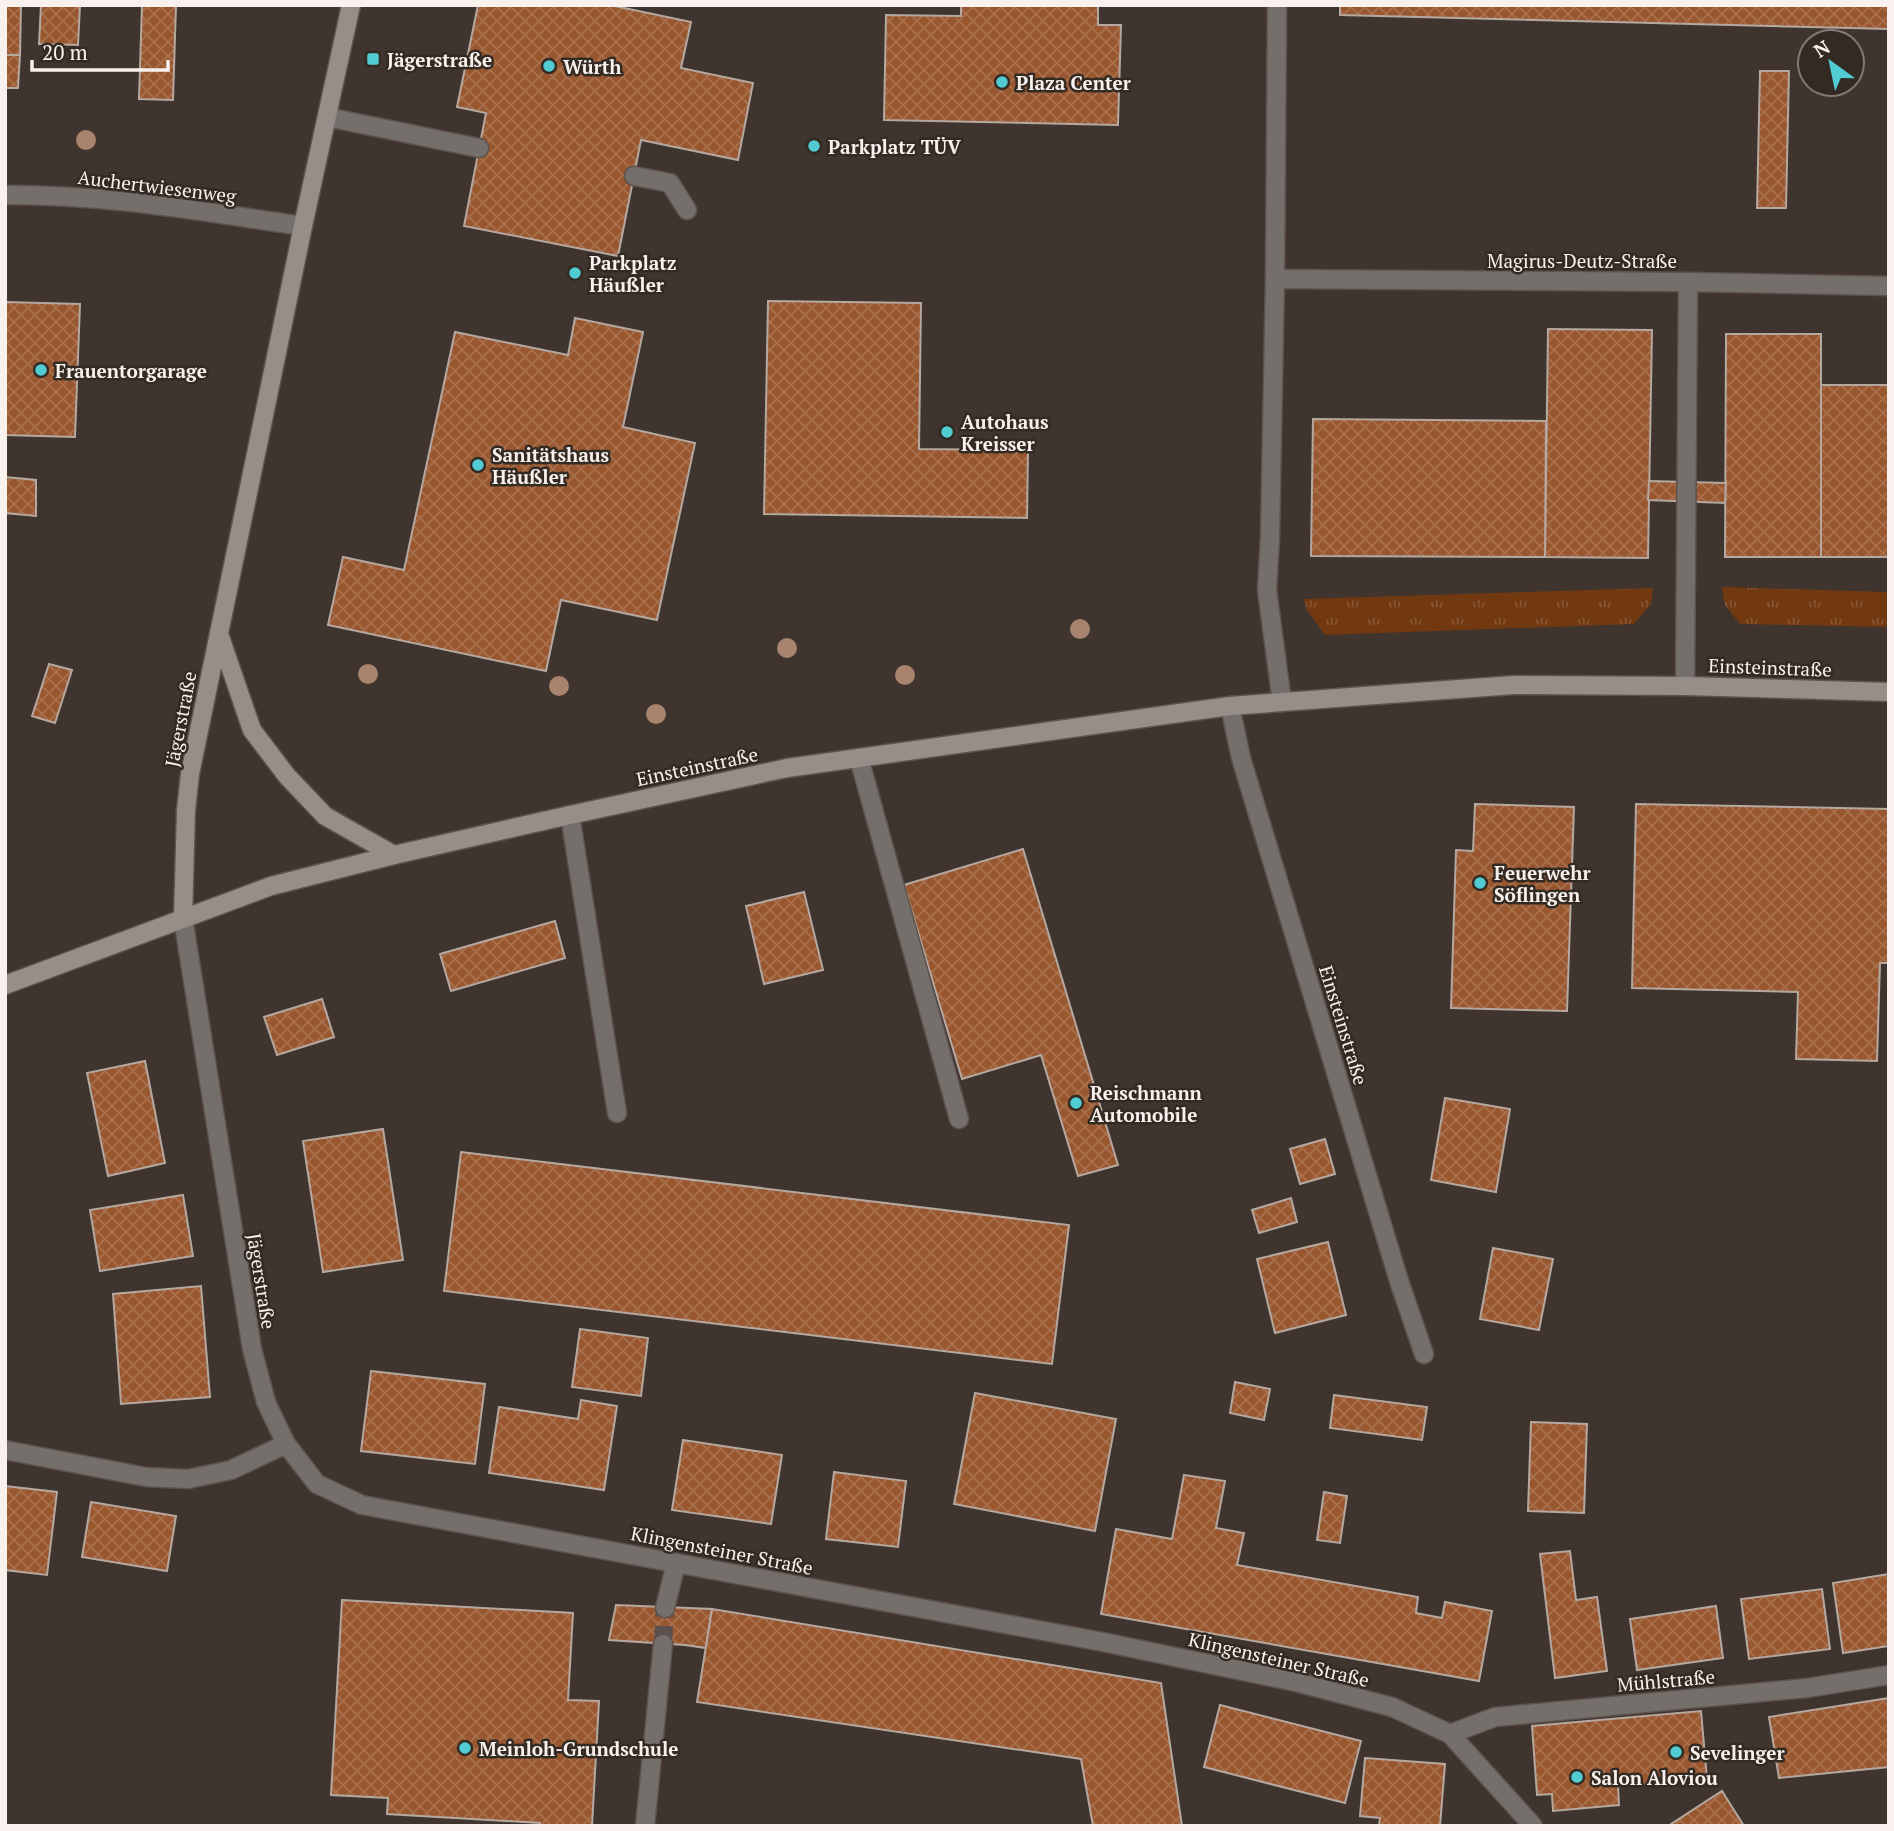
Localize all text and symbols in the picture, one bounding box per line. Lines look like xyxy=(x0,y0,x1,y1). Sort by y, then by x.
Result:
scale bar xyxy=(32,28,168,72)
north arrow xyxy=(1796,28,1866,98)
text: N xyxy=(1809,34,1835,63)
text: 20 m xyxy=(42,38,88,66)
place label: Jägerstraße xyxy=(387,47,492,72)
marker: Jägerstraße xyxy=(365,51,381,67)
place label: Würth xyxy=(563,54,621,79)
marker: Würth xyxy=(541,58,557,74)
place label: Plaza Center xyxy=(1016,70,1132,95)
marker: Plaza Center xyxy=(994,74,1010,90)
place label: Parkplatz TÜV xyxy=(828,134,961,159)
marker: Parkplatz TÜV xyxy=(806,138,822,154)
street label: Auchertwiesenweg xyxy=(76,164,238,208)
street label: Magirus-Deutz-Straße xyxy=(1487,248,1677,273)
place label: Parkplatz Häußler xyxy=(589,250,677,297)
marker: Parkplatz Häußler xyxy=(567,265,583,281)
place label: Frauentorgarage xyxy=(55,358,207,383)
marker: Frauentorgarage xyxy=(33,362,49,378)
place label: Autohaus Kreisser xyxy=(961,409,1049,456)
marker: Autohaus Kreisser xyxy=(939,424,955,440)
place label: Sanitätshaus Häußler xyxy=(492,442,610,489)
marker: Sanitätshaus Häußler xyxy=(470,457,486,473)
street label: Einsteinstraße xyxy=(1708,652,1832,682)
street label: Jägerstraße xyxy=(158,669,202,769)
street label: Einsteinstraße xyxy=(634,741,760,791)
place label: Feuerwehr Söflingen xyxy=(1494,860,1591,907)
marker: Feuerwehr Söflingen xyxy=(1472,875,1488,891)
street label: Einsteinstraße xyxy=(1314,962,1374,1088)
place label: Reischmann Automobile xyxy=(1090,1080,1203,1127)
marker: Reischmann Automobile xyxy=(1068,1095,1084,1111)
street label: Jägerstraße xyxy=(242,1231,282,1331)
street label: Klingensteiner Straße xyxy=(629,1520,815,1580)
street label: Klingensteiner Straße xyxy=(1186,1626,1372,1692)
street label: Mühlstraße xyxy=(1616,1663,1716,1697)
place label: Meinloh-Grundschule xyxy=(479,1736,678,1761)
marker: Meinloh-Grundschule xyxy=(457,1740,473,1756)
place label: Sevelinger xyxy=(1690,1740,1785,1765)
marker: Sevelinger xyxy=(1668,1744,1684,1760)
place label: Salon Aloviou xyxy=(1591,1765,1718,1790)
marker: Salon Aloviou xyxy=(1569,1769,1585,1785)

